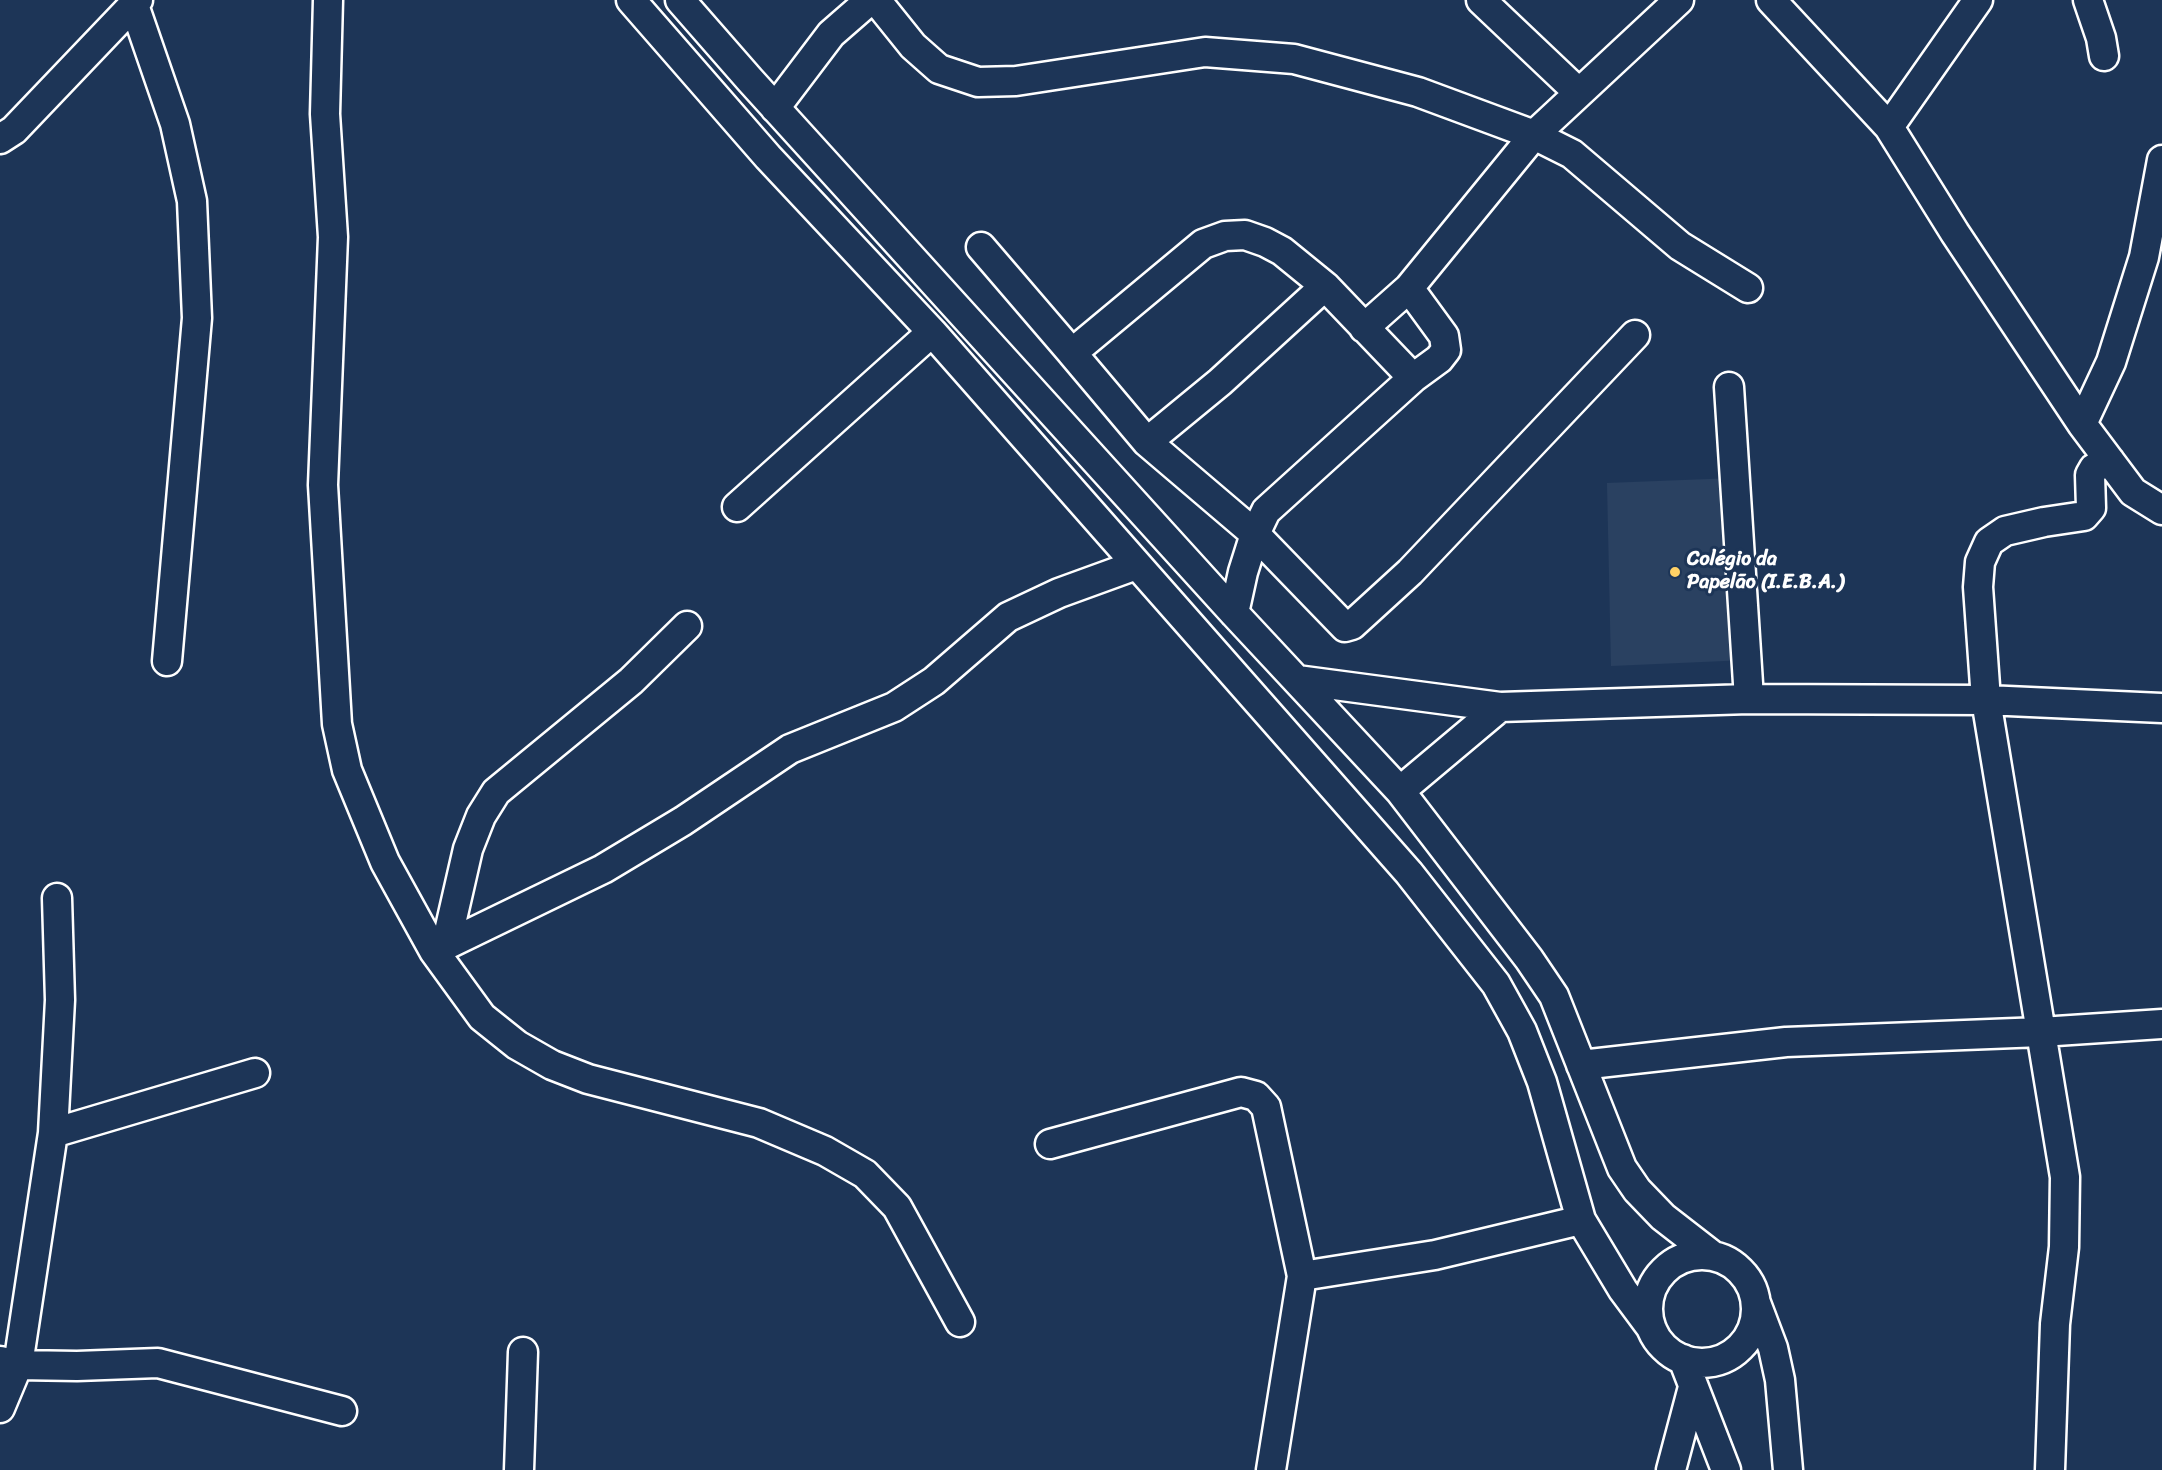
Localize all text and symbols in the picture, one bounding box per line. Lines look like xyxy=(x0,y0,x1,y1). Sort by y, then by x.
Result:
place label: Colégio da Papelão (I.E.B.A.) xyxy=(1687,548,1844,595)
marker: Colégio da Papelão (I.E.B.A.) xyxy=(1668,565,1682,579)

